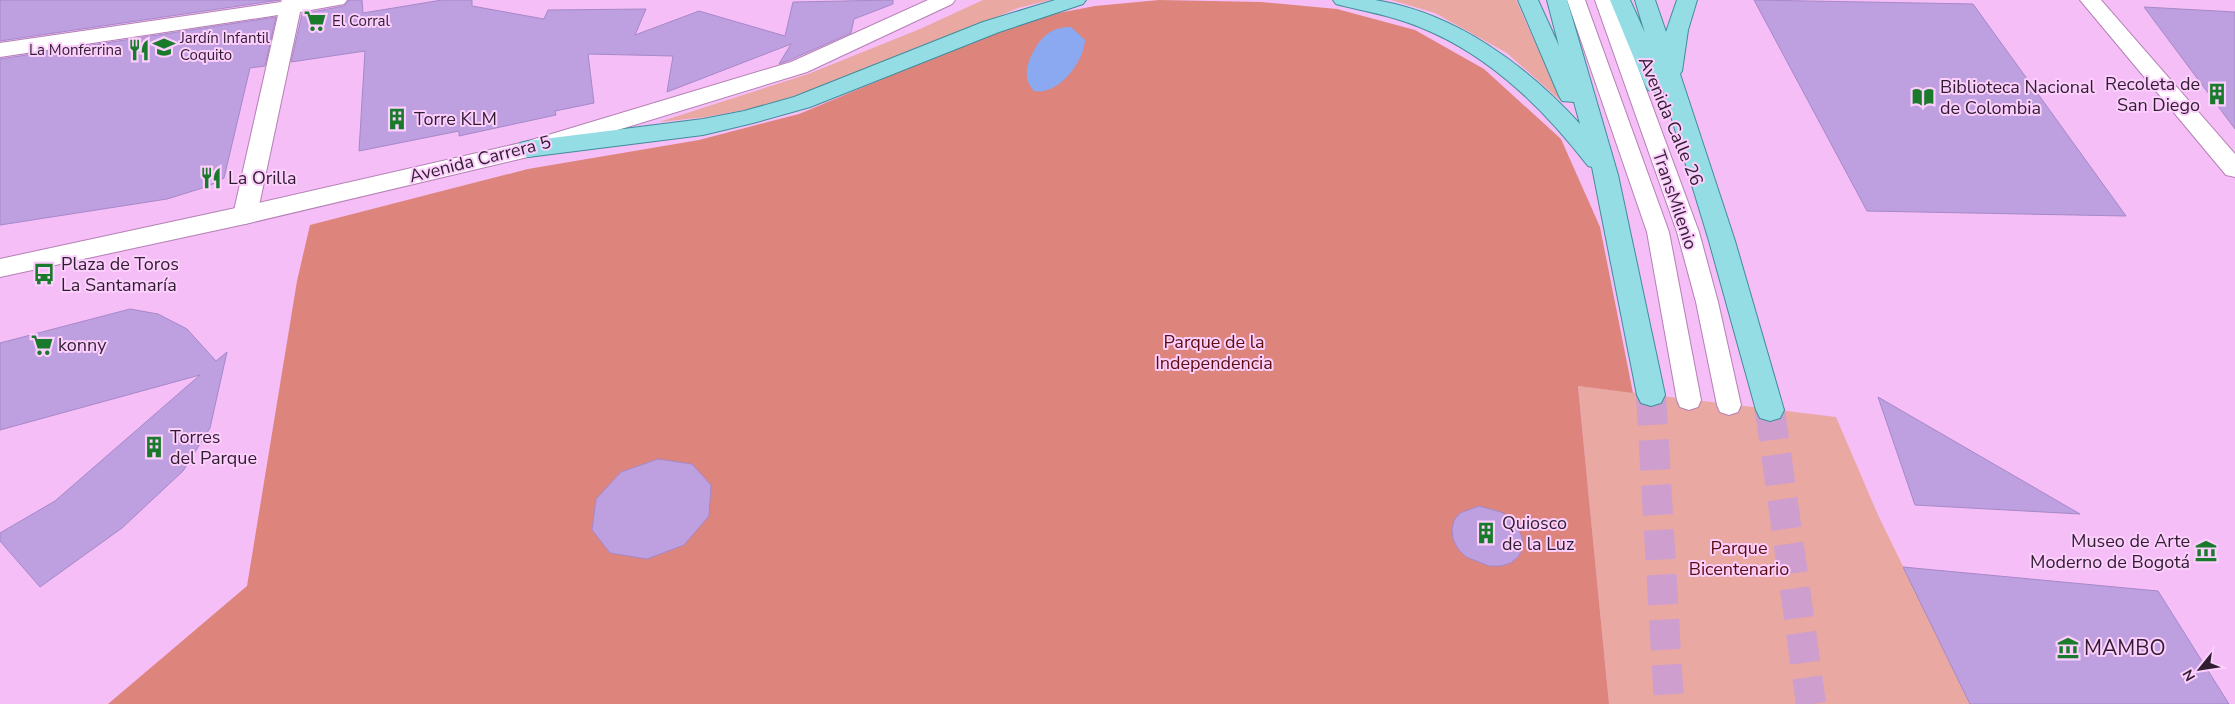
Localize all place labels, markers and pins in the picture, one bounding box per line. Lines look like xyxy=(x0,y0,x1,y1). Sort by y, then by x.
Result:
supermarket icon: El Corral xyxy=(302,8,328,34)
place label: El Corral xyxy=(332,11,391,31)
place label: Jardín Infantil Coquito xyxy=(179,28,270,65)
school or university icon: Jardín Infantil Coquito xyxy=(151,34,177,60)
restaurant icon: La Monferrina xyxy=(126,37,152,63)
place label: La Monferrina xyxy=(29,40,122,60)
place label: Recoleta de San Diego xyxy=(2105,72,2200,117)
place label: Biblioteca Nacional de Colombia xyxy=(1940,75,2096,120)
building icon: Recoleta de San Diego xyxy=(2204,81,2230,107)
library icon: Biblioteca Nacional de Colombia xyxy=(1910,84,1936,110)
building icon: Torre KLM xyxy=(384,106,410,132)
place label: Torre KLM xyxy=(414,107,497,131)
restaurant icon: La Orilla xyxy=(198,165,224,191)
place label: La Orilla xyxy=(228,166,297,190)
place label: Plaza de Toros La Santamaría xyxy=(61,252,179,297)
bus stop icon: Plaza de Toros La Santamaría xyxy=(31,261,57,287)
supermarket icon: konny xyxy=(29,332,55,358)
place label: konny xyxy=(58,333,107,357)
place label: Torres del Parque xyxy=(170,425,257,470)
building icon: Torres del Parque xyxy=(141,434,167,460)
place label: Quiosco de la Luz xyxy=(1502,511,1574,556)
building icon: Quiosco de la Luz xyxy=(1473,520,1499,546)
place label: Museo de Arte Moderno de Bogotá xyxy=(2030,529,2190,574)
museum icon: Museo de Arte Moderno de Bogotá xyxy=(2193,538,2219,564)
place label: MAMBO xyxy=(2084,634,2166,662)
museum icon: MAMBO xyxy=(2055,635,2081,661)

